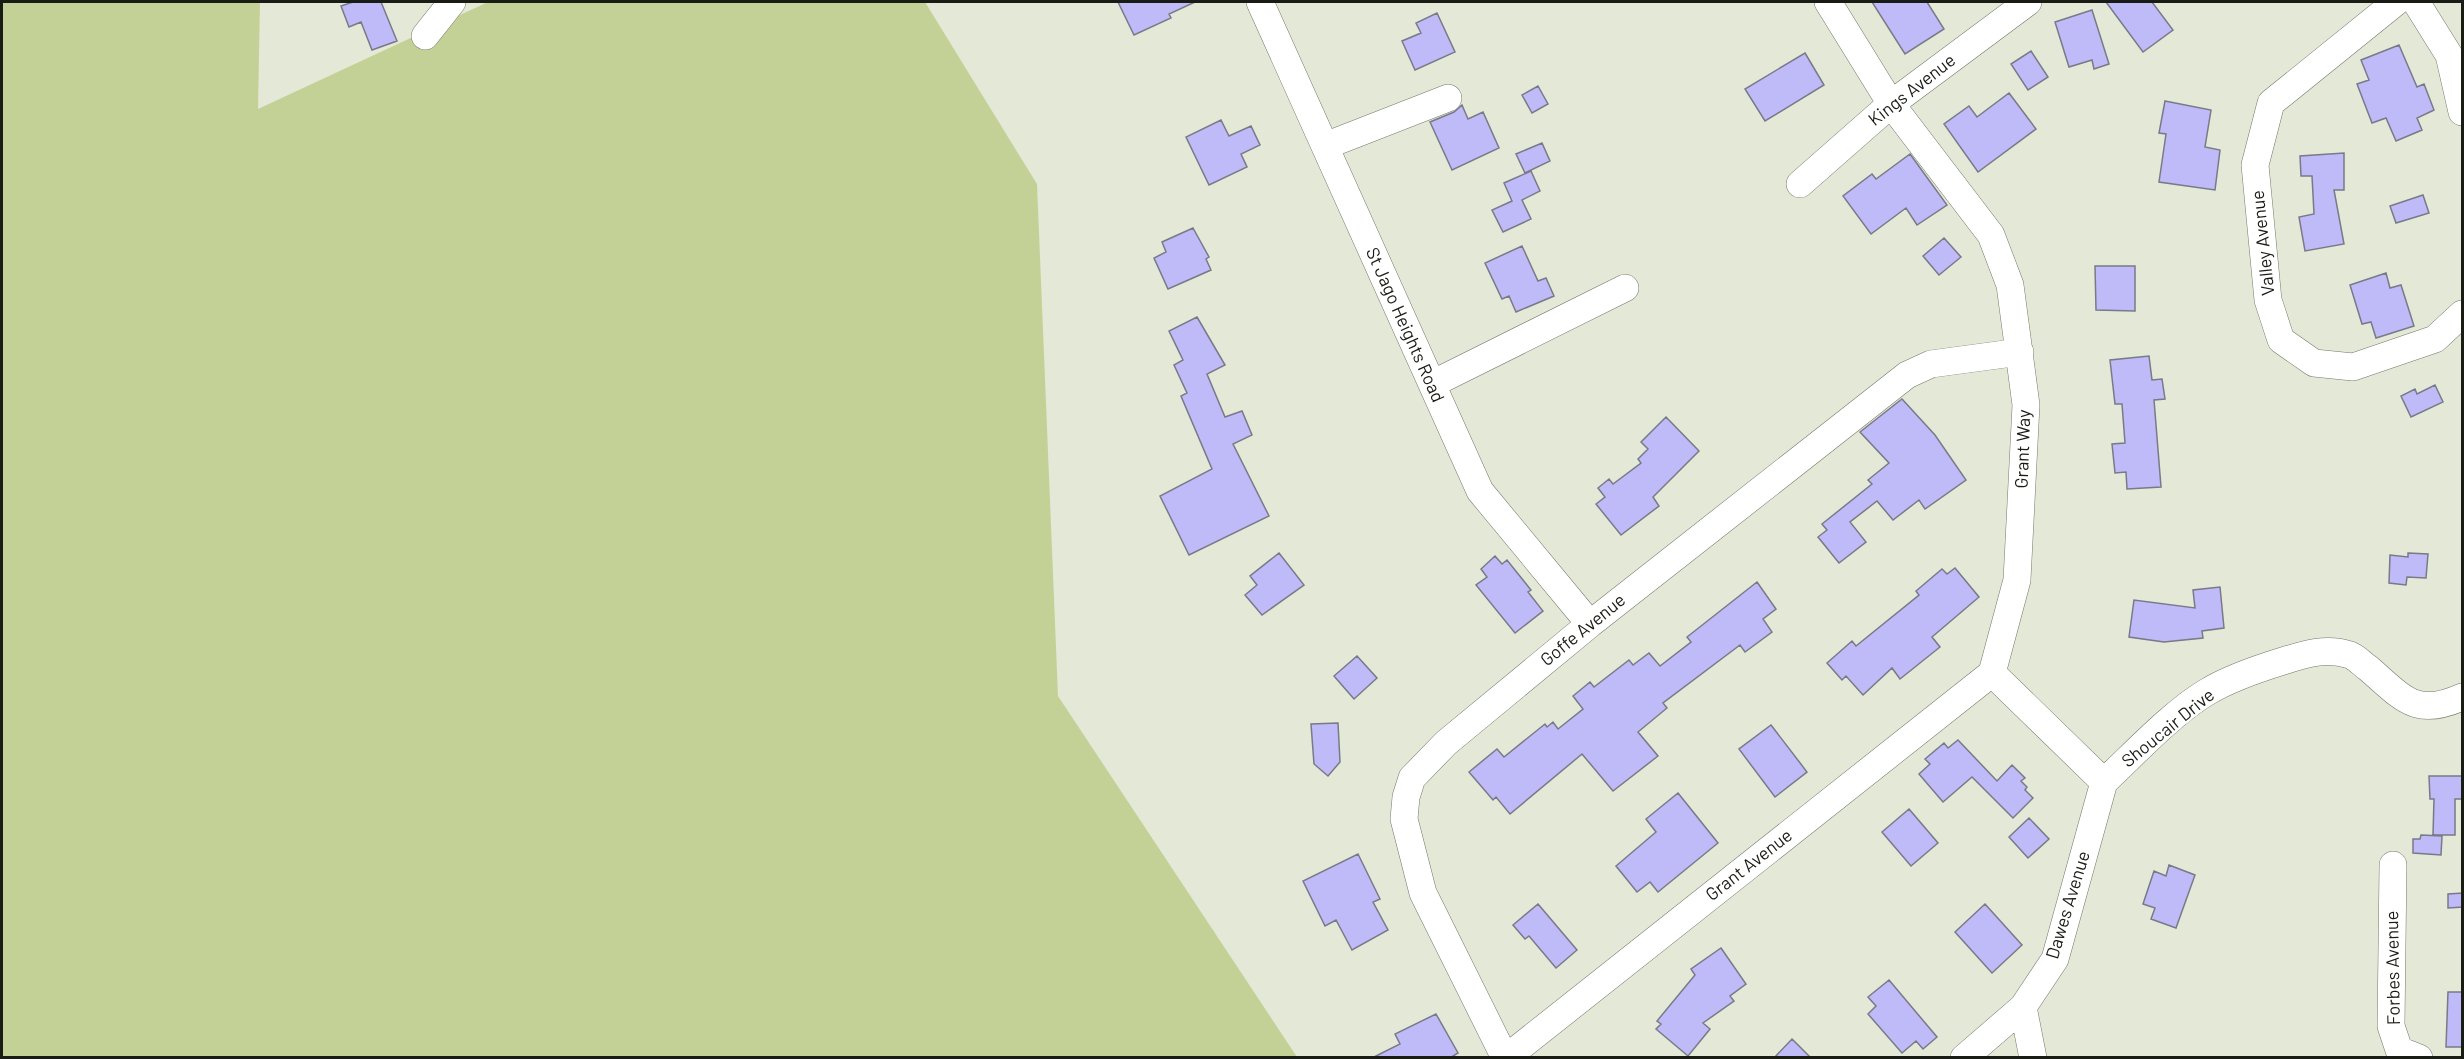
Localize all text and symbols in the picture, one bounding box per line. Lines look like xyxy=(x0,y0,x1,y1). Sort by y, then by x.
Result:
street label: Kings Avenue xyxy=(1864,48,1959,130)
street label: Valley Avenue xyxy=(2246,189,2278,297)
street label: St Jago Heights Road xyxy=(1362,244,1450,405)
street label: Grant Way xyxy=(2010,409,2034,489)
street label: Goffe Avenue xyxy=(1535,588,1629,670)
street label: Shoucair Drive xyxy=(2117,683,2218,771)
street label: Grant Avenue xyxy=(1701,824,1796,905)
street label: Dawes Avenue xyxy=(2040,848,2094,961)
street label: Forbes Avenue xyxy=(2380,911,2404,1025)

